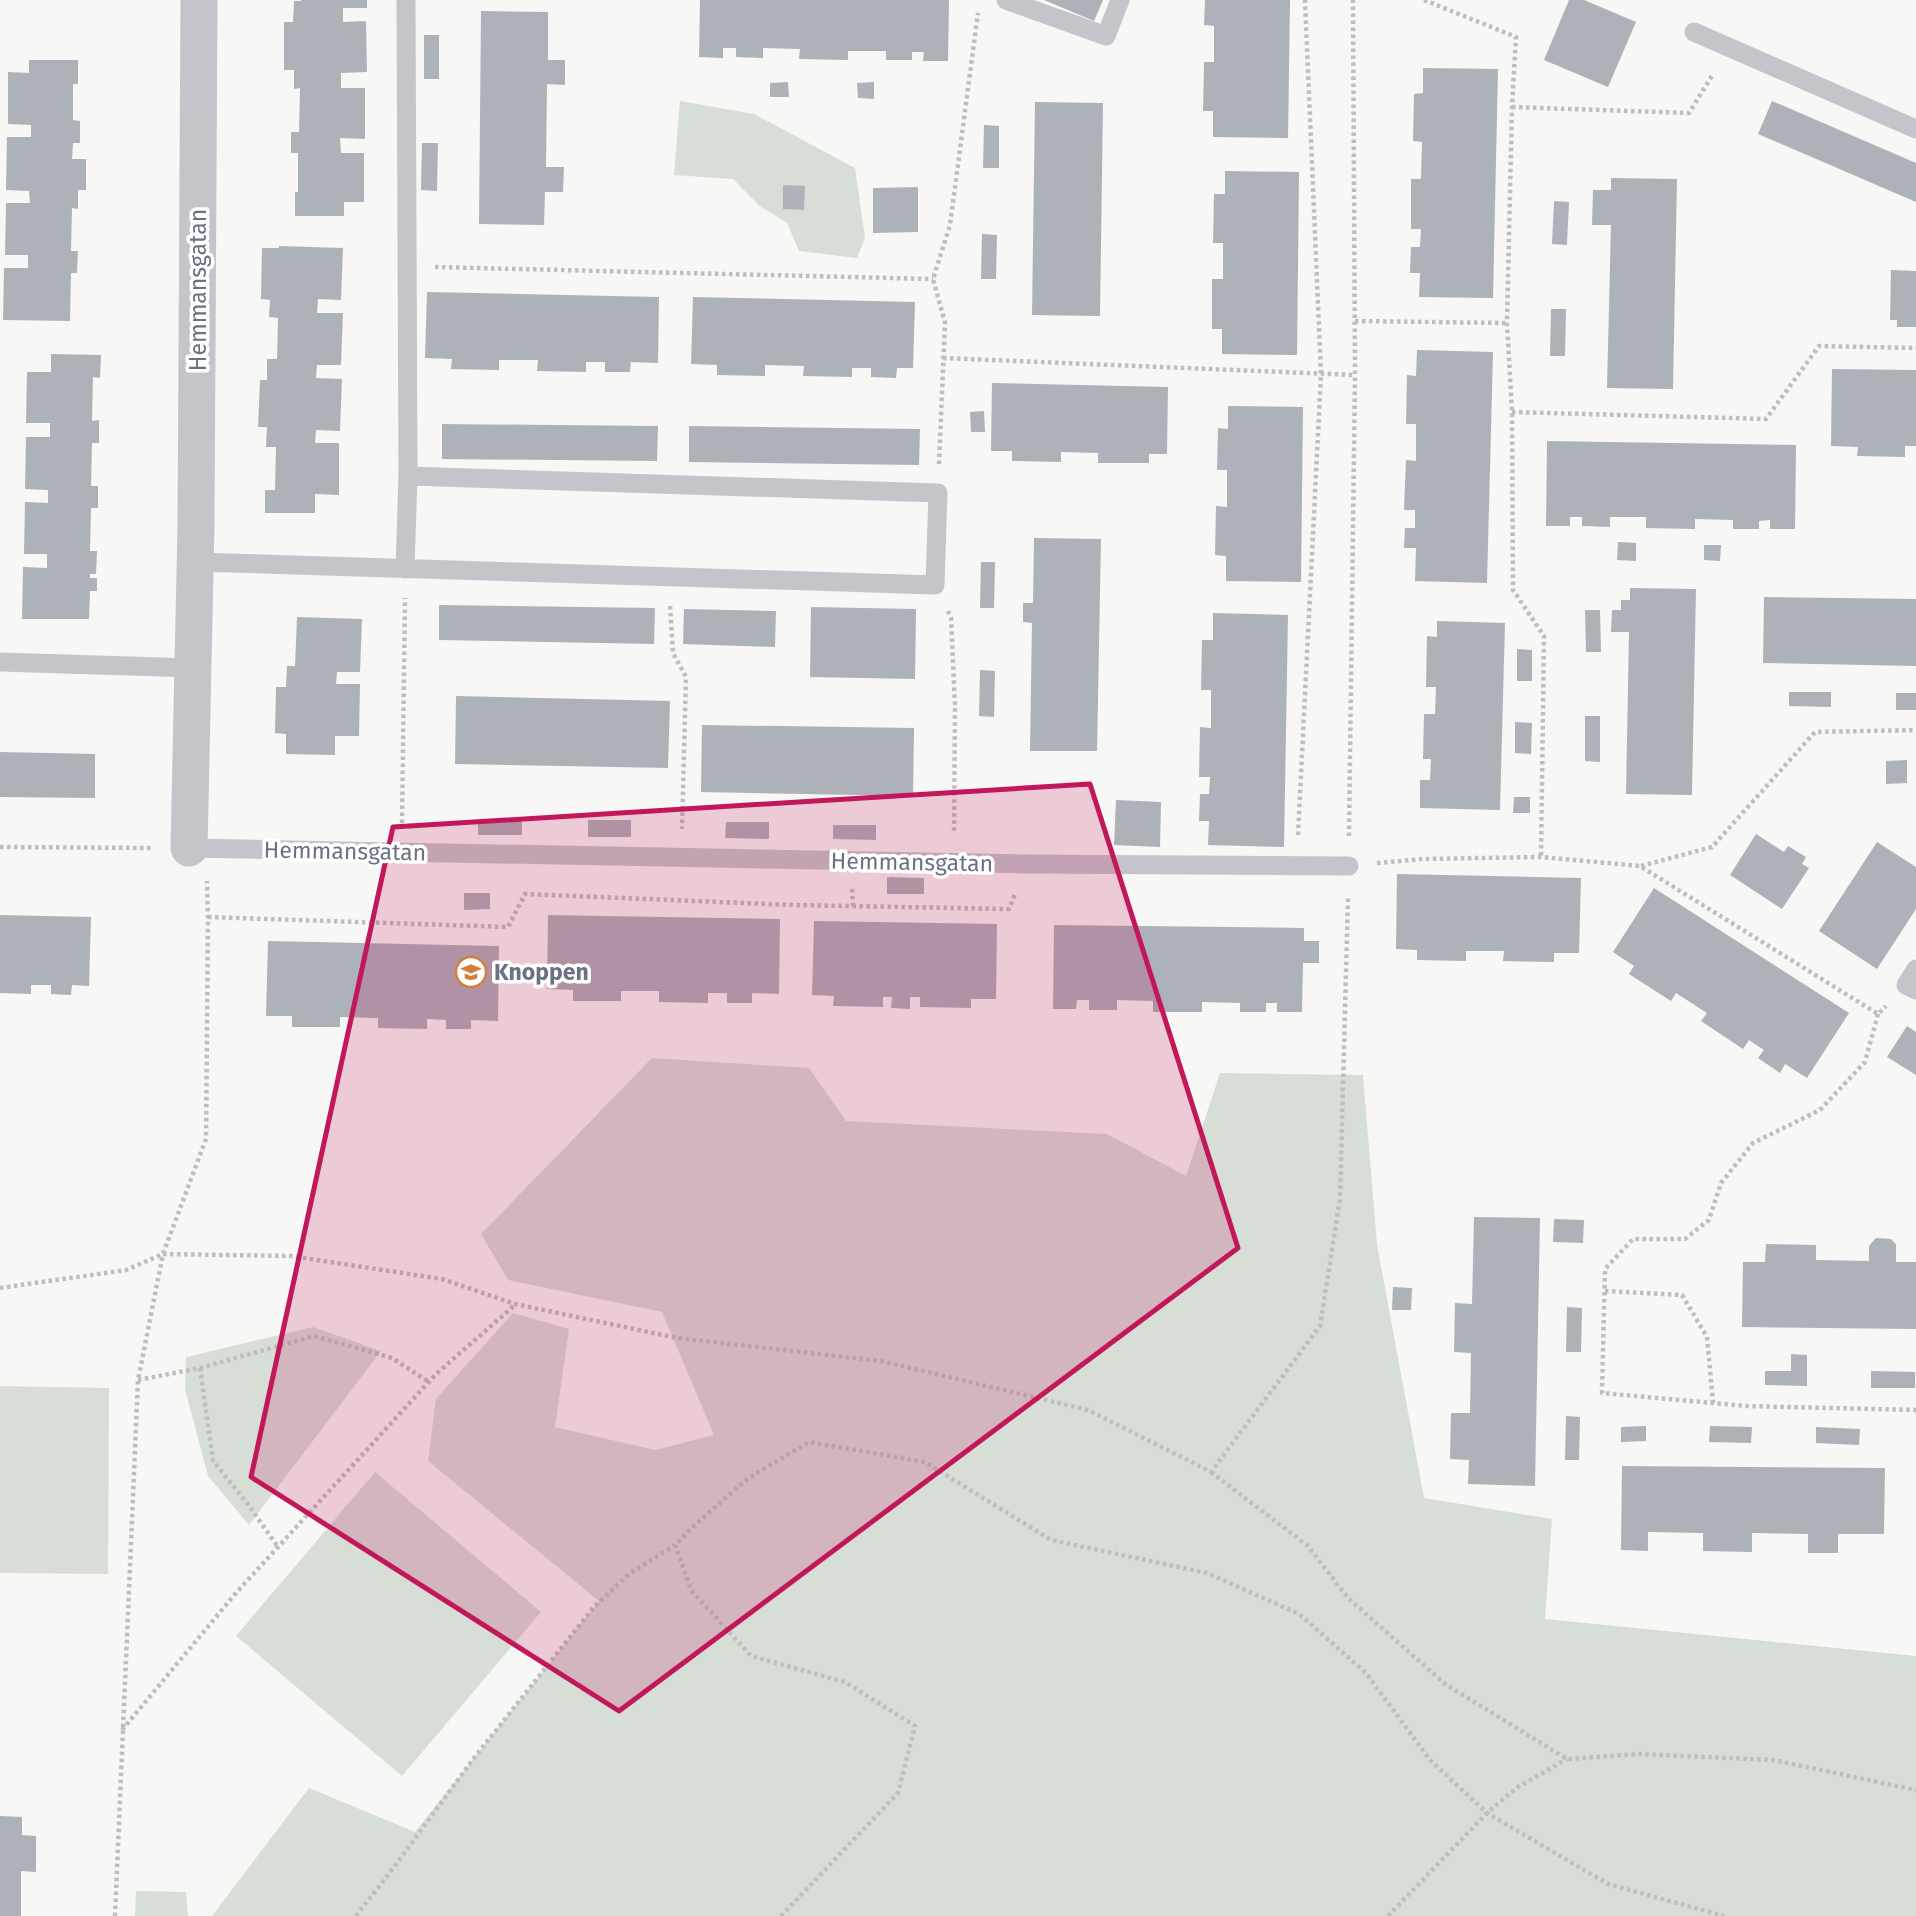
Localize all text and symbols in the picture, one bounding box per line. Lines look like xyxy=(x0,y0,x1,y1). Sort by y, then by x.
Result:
street label: Hemmansgatan xyxy=(184,209,212,371)
street label: Hemmansgatan xyxy=(264,836,426,866)
street label: Hemmansgatan xyxy=(831,847,993,877)
school or university icon: Knoppen xyxy=(454,955,488,989)
place label: Knoppen xyxy=(494,958,589,986)

